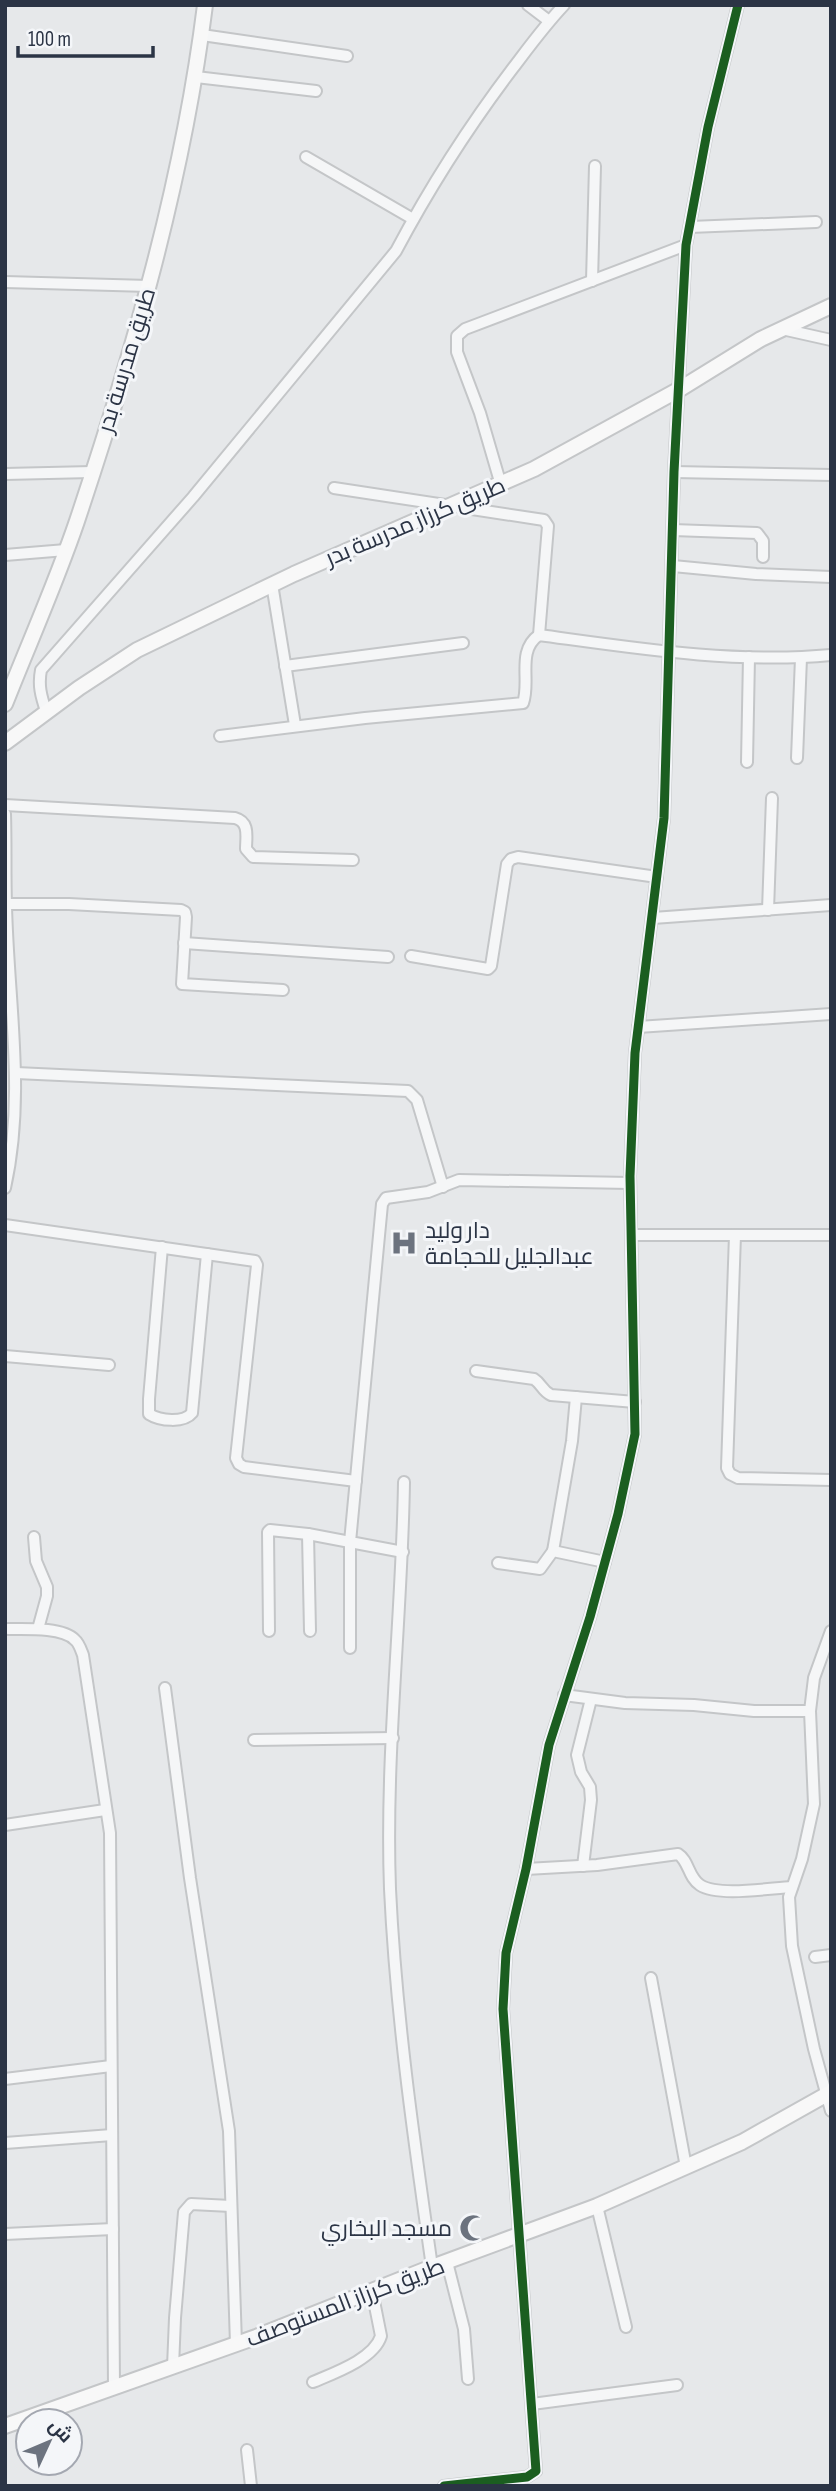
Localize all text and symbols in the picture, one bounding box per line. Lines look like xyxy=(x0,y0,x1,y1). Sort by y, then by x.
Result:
scale bar xyxy=(18,14,152,58)
text: 100 m xyxy=(28,27,71,52)
street label: طريق مدرسة بدر xyxy=(91,285,162,438)
street label: طريق كرزاز مدرسة بدر xyxy=(319,471,510,573)
place label: دار وليد عبدالجليل للحجامة xyxy=(425,1217,594,1271)
hospital icon: دار وليد عبدالجليل للحجامة xyxy=(389,1228,419,1258)
mosque icon: مسجد البخاري xyxy=(458,2213,488,2243)
place label: مسجد البخاري xyxy=(321,2215,452,2246)
street label: طريق كرزاز المستوصف xyxy=(242,2252,449,2354)
north arrow xyxy=(14,2407,84,2477)
text: ش xyxy=(43,2414,77,2448)

